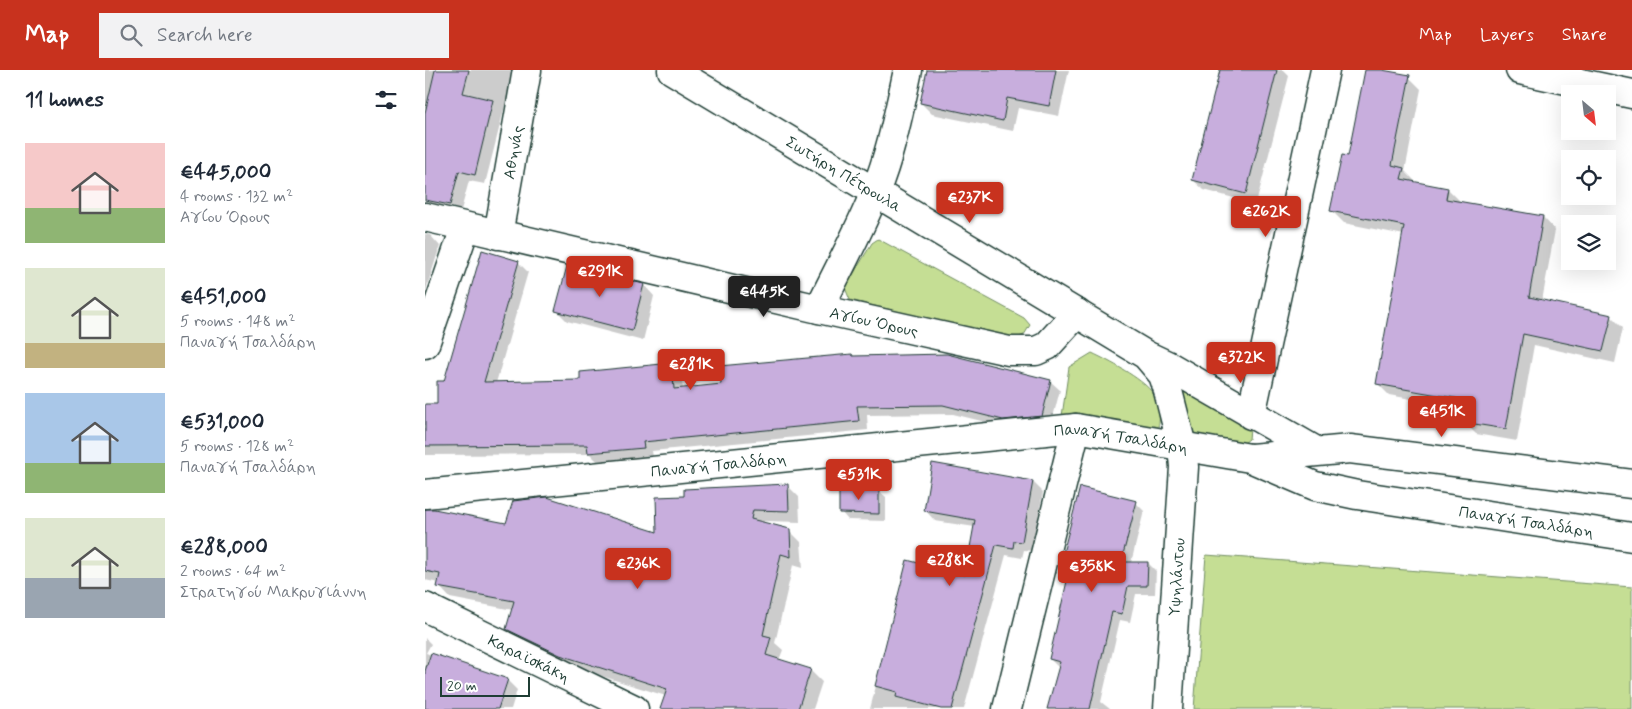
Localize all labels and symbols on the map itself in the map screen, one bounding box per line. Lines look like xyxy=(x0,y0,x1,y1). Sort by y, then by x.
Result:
north arrow xyxy=(1561,85,1616,140)
street label: Αθηνάς xyxy=(499,124,529,181)
street label: Σωτήρη Πέτρουλα xyxy=(782,132,905,218)
pin: €237K xyxy=(935,182,1005,224)
pin: €262K xyxy=(1231,196,1301,238)
pin: €291K xyxy=(565,256,635,298)
pin: €445K xyxy=(729,276,799,318)
street label: Αγίου Όρους xyxy=(827,303,920,343)
pin: €322K xyxy=(1206,342,1276,384)
pin: €281K xyxy=(656,348,726,391)
pin: €451K xyxy=(1407,396,1477,438)
street label: Παναγή Τσαλδάρη xyxy=(1053,419,1190,459)
street label: Παναγή Τσαλδάρη xyxy=(650,448,787,483)
pin: €531K xyxy=(824,458,894,501)
street label: Παναγή Τσαλδάρη xyxy=(1457,502,1595,543)
street label: Υψηλάντου xyxy=(1164,537,1191,617)
pin: €288K xyxy=(915,544,985,587)
pin: €236K xyxy=(603,548,673,590)
pin: €358K xyxy=(1057,550,1127,593)
street label: Καραϊσκάκη xyxy=(484,630,573,688)
scale bar xyxy=(440,674,530,697)

